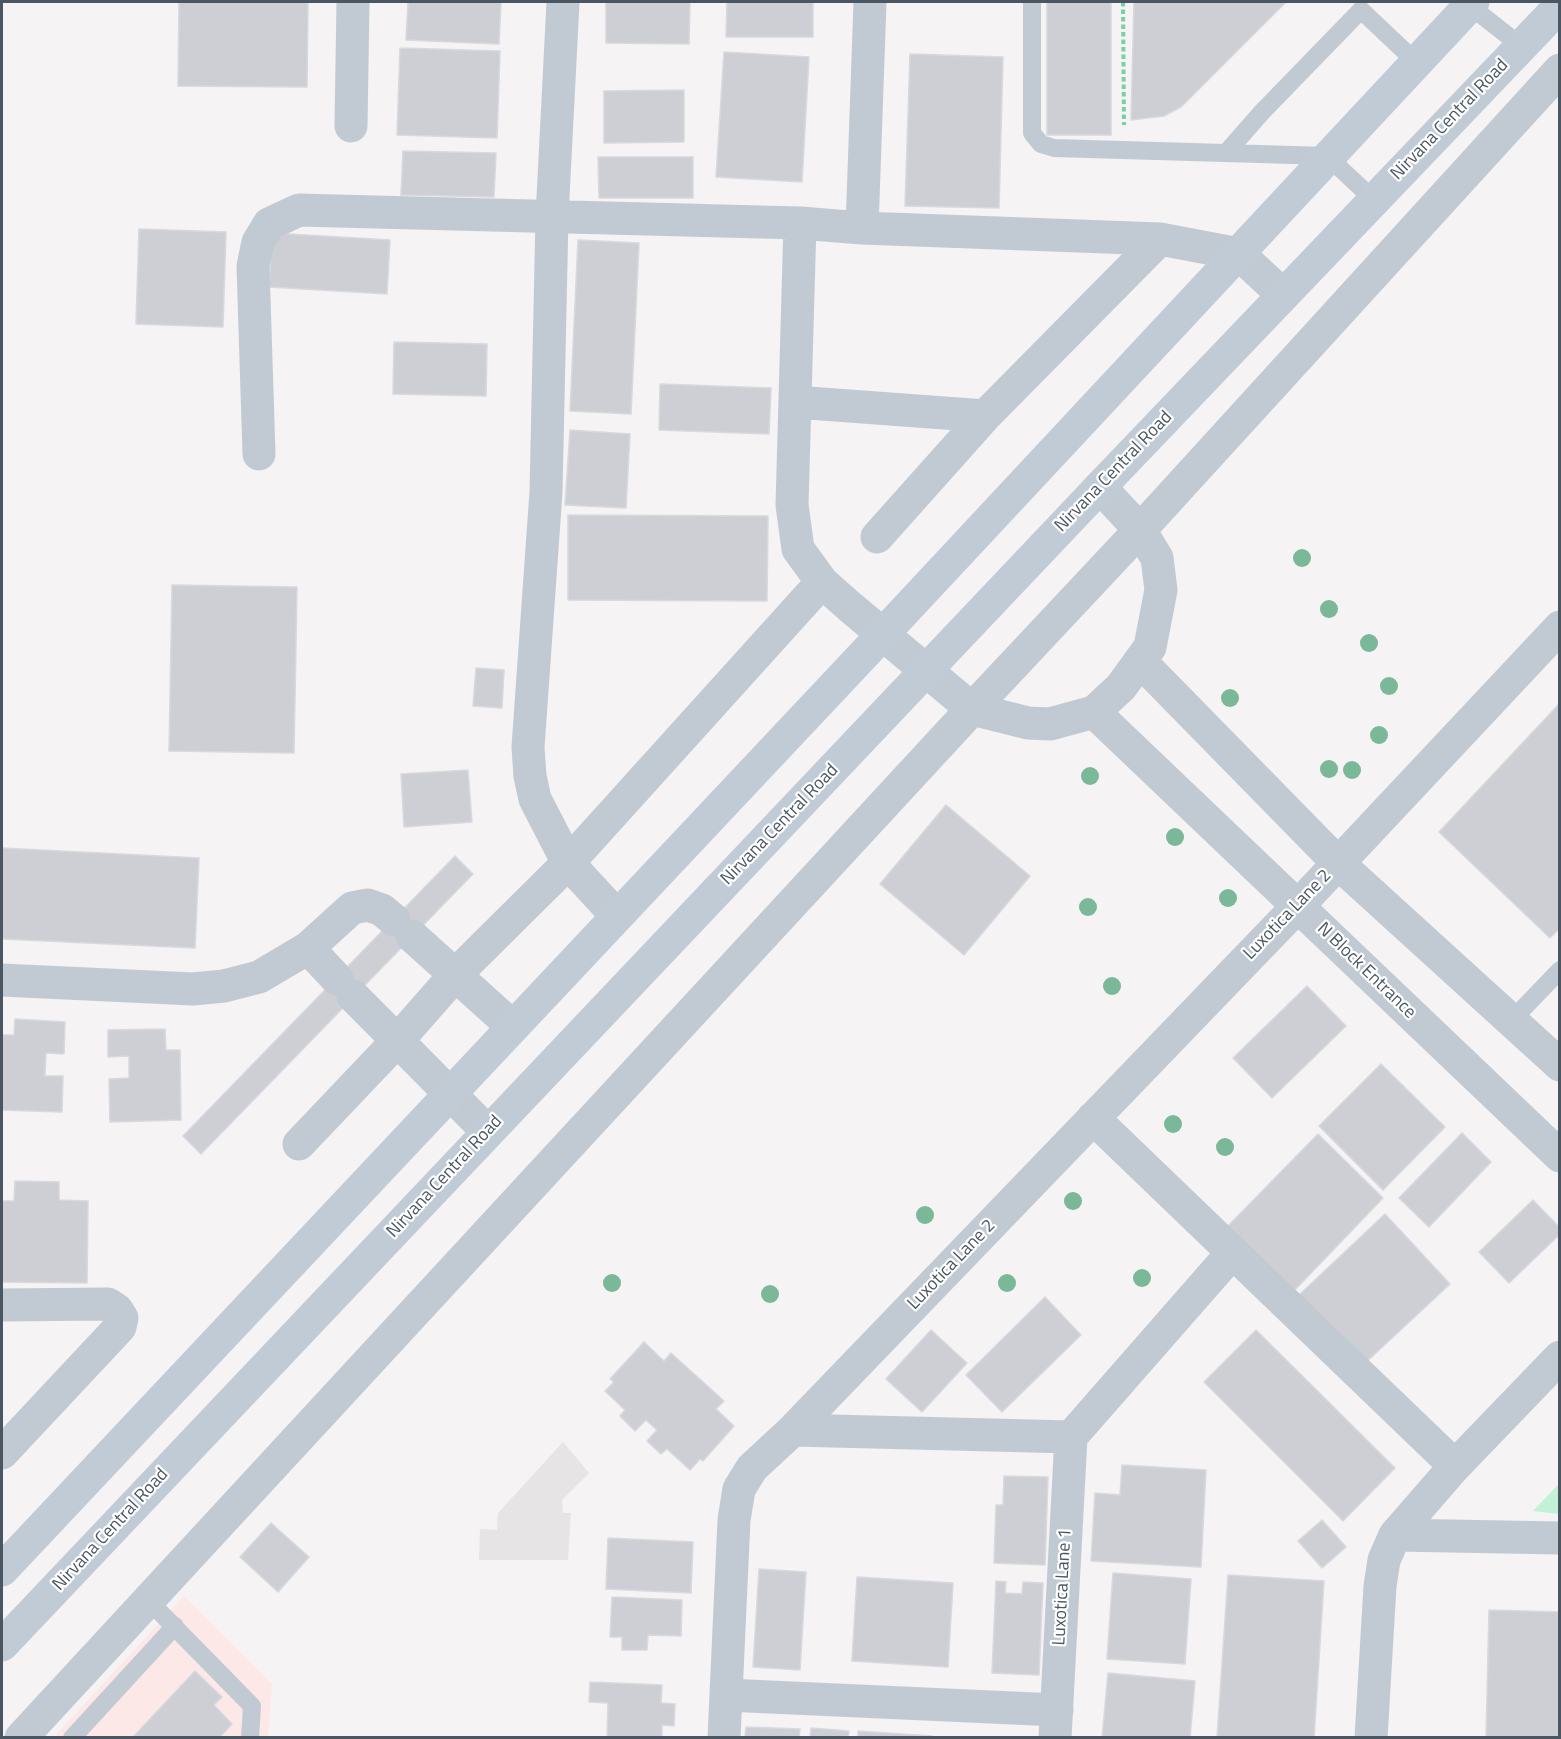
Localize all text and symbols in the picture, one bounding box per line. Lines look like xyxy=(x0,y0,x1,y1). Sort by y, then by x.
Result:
street label: Nirvana Central Road xyxy=(1387,55,1513,185)
street label: Nirvana Central Road xyxy=(1051,407,1177,537)
street label: Nirvana Central Road xyxy=(717,760,843,890)
street label: Luxotica Lane 2 xyxy=(1240,865,1336,965)
street label: N Block Entrance xyxy=(1312,918,1420,1024)
street label: Nirvana Central Road xyxy=(383,1111,507,1243)
street label: Luxotica Lane 2 xyxy=(904,1215,1000,1315)
street label: Nirvana Central Road xyxy=(49,1464,173,1596)
street label: Luxotica Lane 1 xyxy=(1049,1528,1077,1646)

